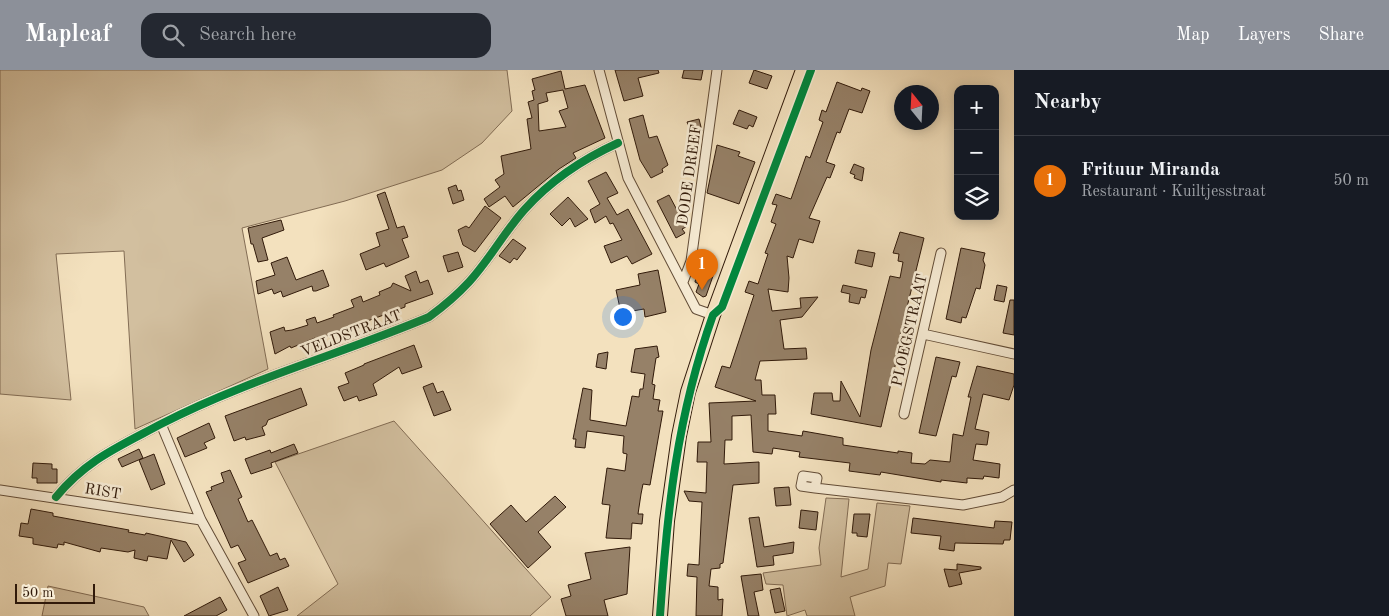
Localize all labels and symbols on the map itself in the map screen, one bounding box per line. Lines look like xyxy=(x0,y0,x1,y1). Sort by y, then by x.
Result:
north arrow xyxy=(894,85,939,130)
street label: DODE DREEF xyxy=(676,124,705,227)
pin: 1 xyxy=(686,249,718,290)
street label: PLOEGSTRAAT xyxy=(890,273,931,388)
your location xyxy=(610,304,636,330)
street label: VELDSTRAAT xyxy=(299,308,404,361)
street label: RIST xyxy=(83,482,122,503)
scale bar xyxy=(15,581,95,604)

